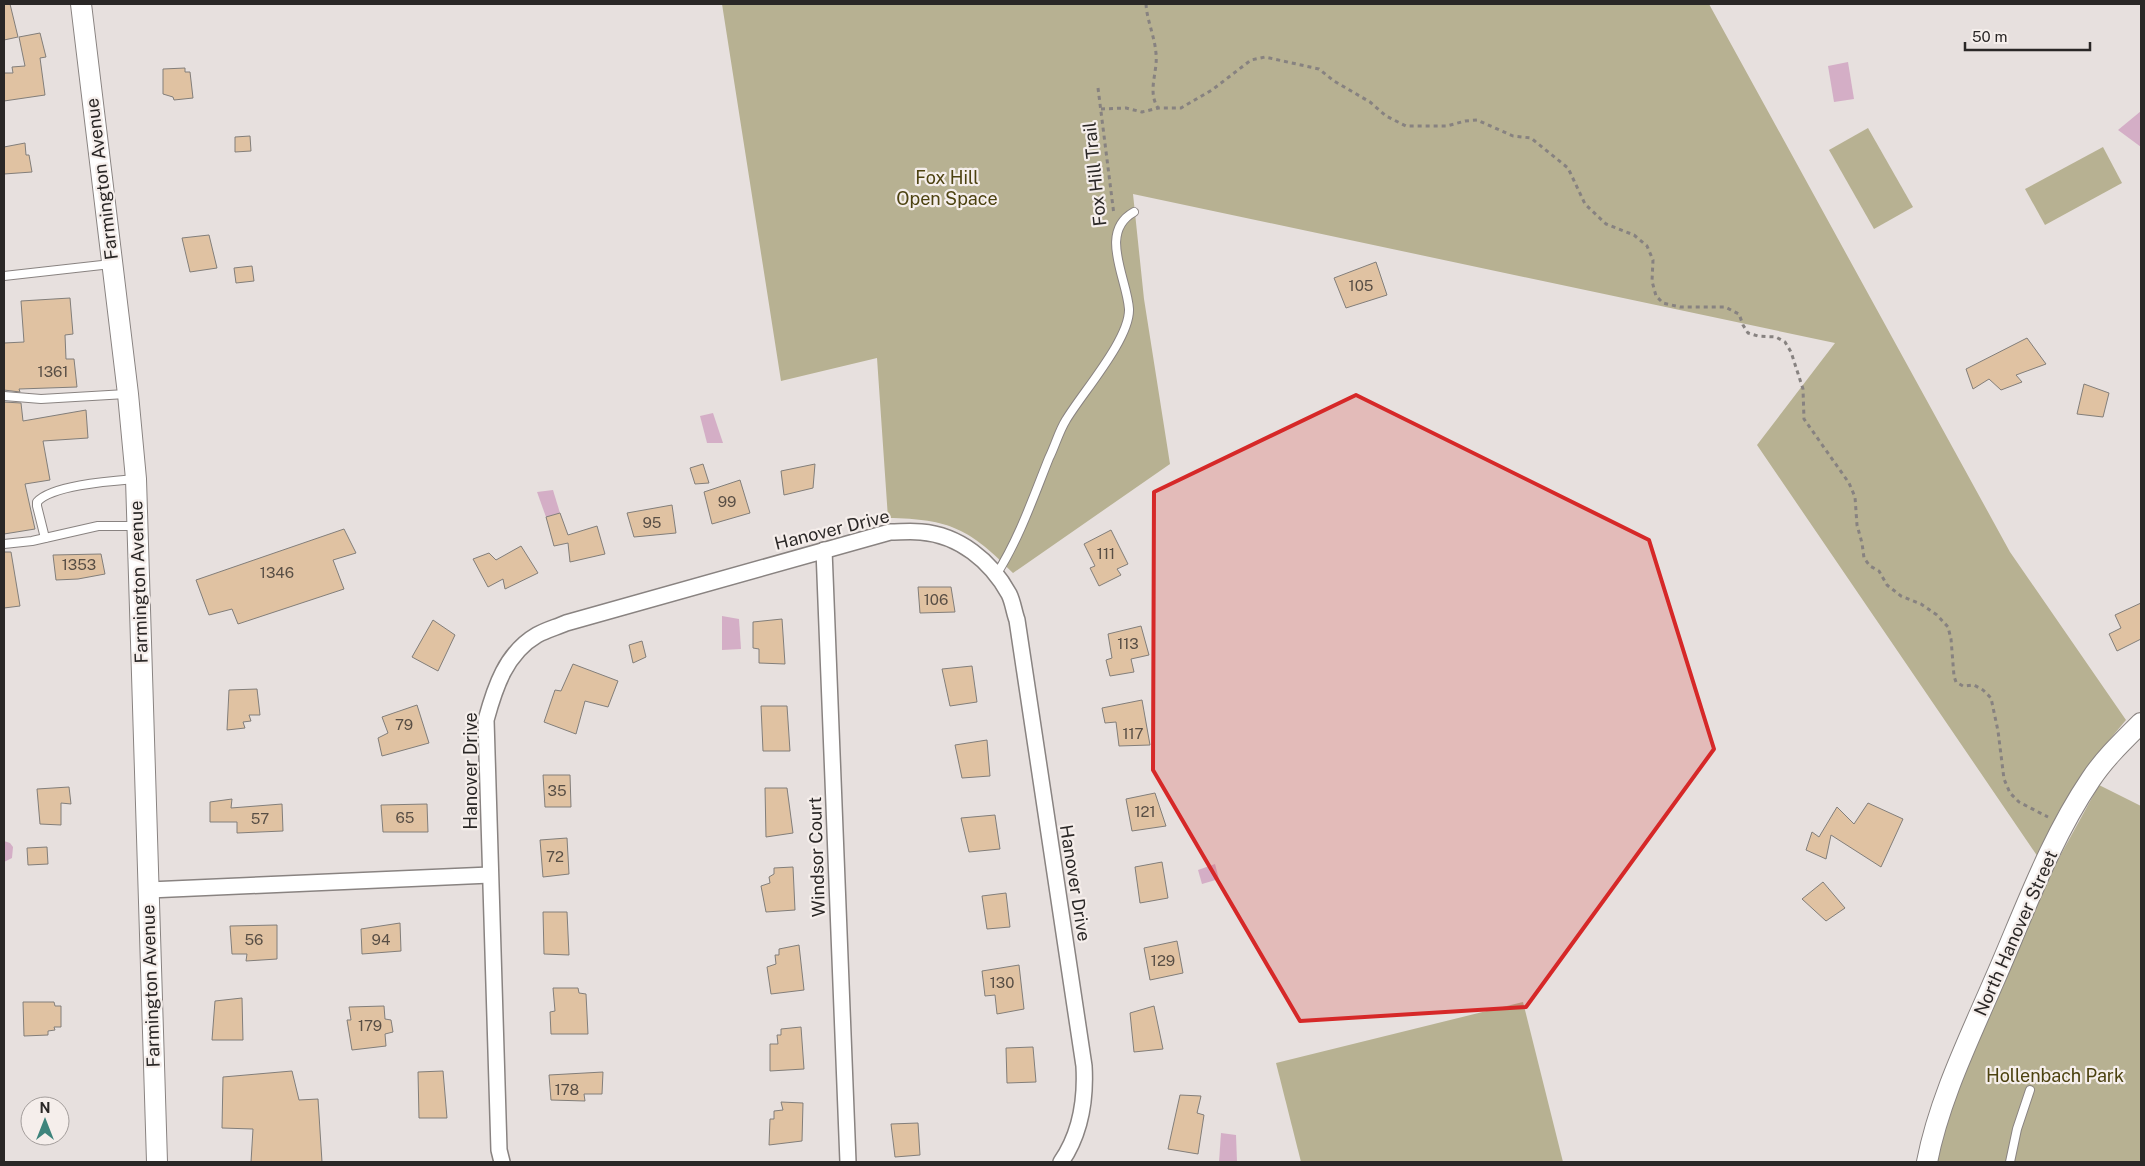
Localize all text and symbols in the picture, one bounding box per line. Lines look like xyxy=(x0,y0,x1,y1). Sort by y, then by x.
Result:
scale bar xyxy=(1965,20,2090,52)
text: 50 m xyxy=(1972,28,2007,45)
street label: Farmington Avenue xyxy=(81,97,122,261)
street label: Fox Hill Trail xyxy=(1079,121,1110,227)
park label: Fox Hill Open Space xyxy=(896,167,998,209)
house number: 105 xyxy=(1349,277,1373,294)
house number: 1361 xyxy=(38,363,68,380)
house number: 99 xyxy=(718,493,736,510)
street label: Farmington Avenue xyxy=(125,500,152,664)
street label: Hanover Drive xyxy=(772,505,891,554)
house number: 95 xyxy=(643,514,661,531)
house number: 111 xyxy=(1097,545,1115,562)
house number: 1353 xyxy=(62,556,96,573)
house number: 1346 xyxy=(260,564,294,581)
house number: 106 xyxy=(924,591,948,608)
house number: 113 xyxy=(1117,635,1139,652)
street label: Hanover Drive xyxy=(460,712,481,830)
house number: 79 xyxy=(395,716,413,733)
house number: 117 xyxy=(1122,725,1144,742)
house number: 35 xyxy=(547,782,567,799)
street label: Windsor Court xyxy=(804,796,829,918)
house number: 121 xyxy=(1134,803,1156,820)
house number: 65 xyxy=(396,809,414,826)
house number: 57 xyxy=(251,810,269,827)
street label: Hanover Drive xyxy=(1056,823,1095,943)
street label: North Hanover Street xyxy=(1969,847,2062,1019)
house number: 72 xyxy=(546,848,564,865)
street label: Farmington Avenue xyxy=(137,904,164,1068)
house number: 56 xyxy=(245,931,263,948)
house number: 94 xyxy=(372,931,390,948)
house number: 129 xyxy=(1151,952,1175,969)
house number: 130 xyxy=(990,974,1014,991)
house number: 179 xyxy=(358,1017,382,1034)
park label: Hollenbach Park xyxy=(1986,1065,2124,1086)
house number: 178 xyxy=(555,1081,579,1098)
north arrow xyxy=(20,1096,70,1146)
text: N xyxy=(40,1100,50,1116)

